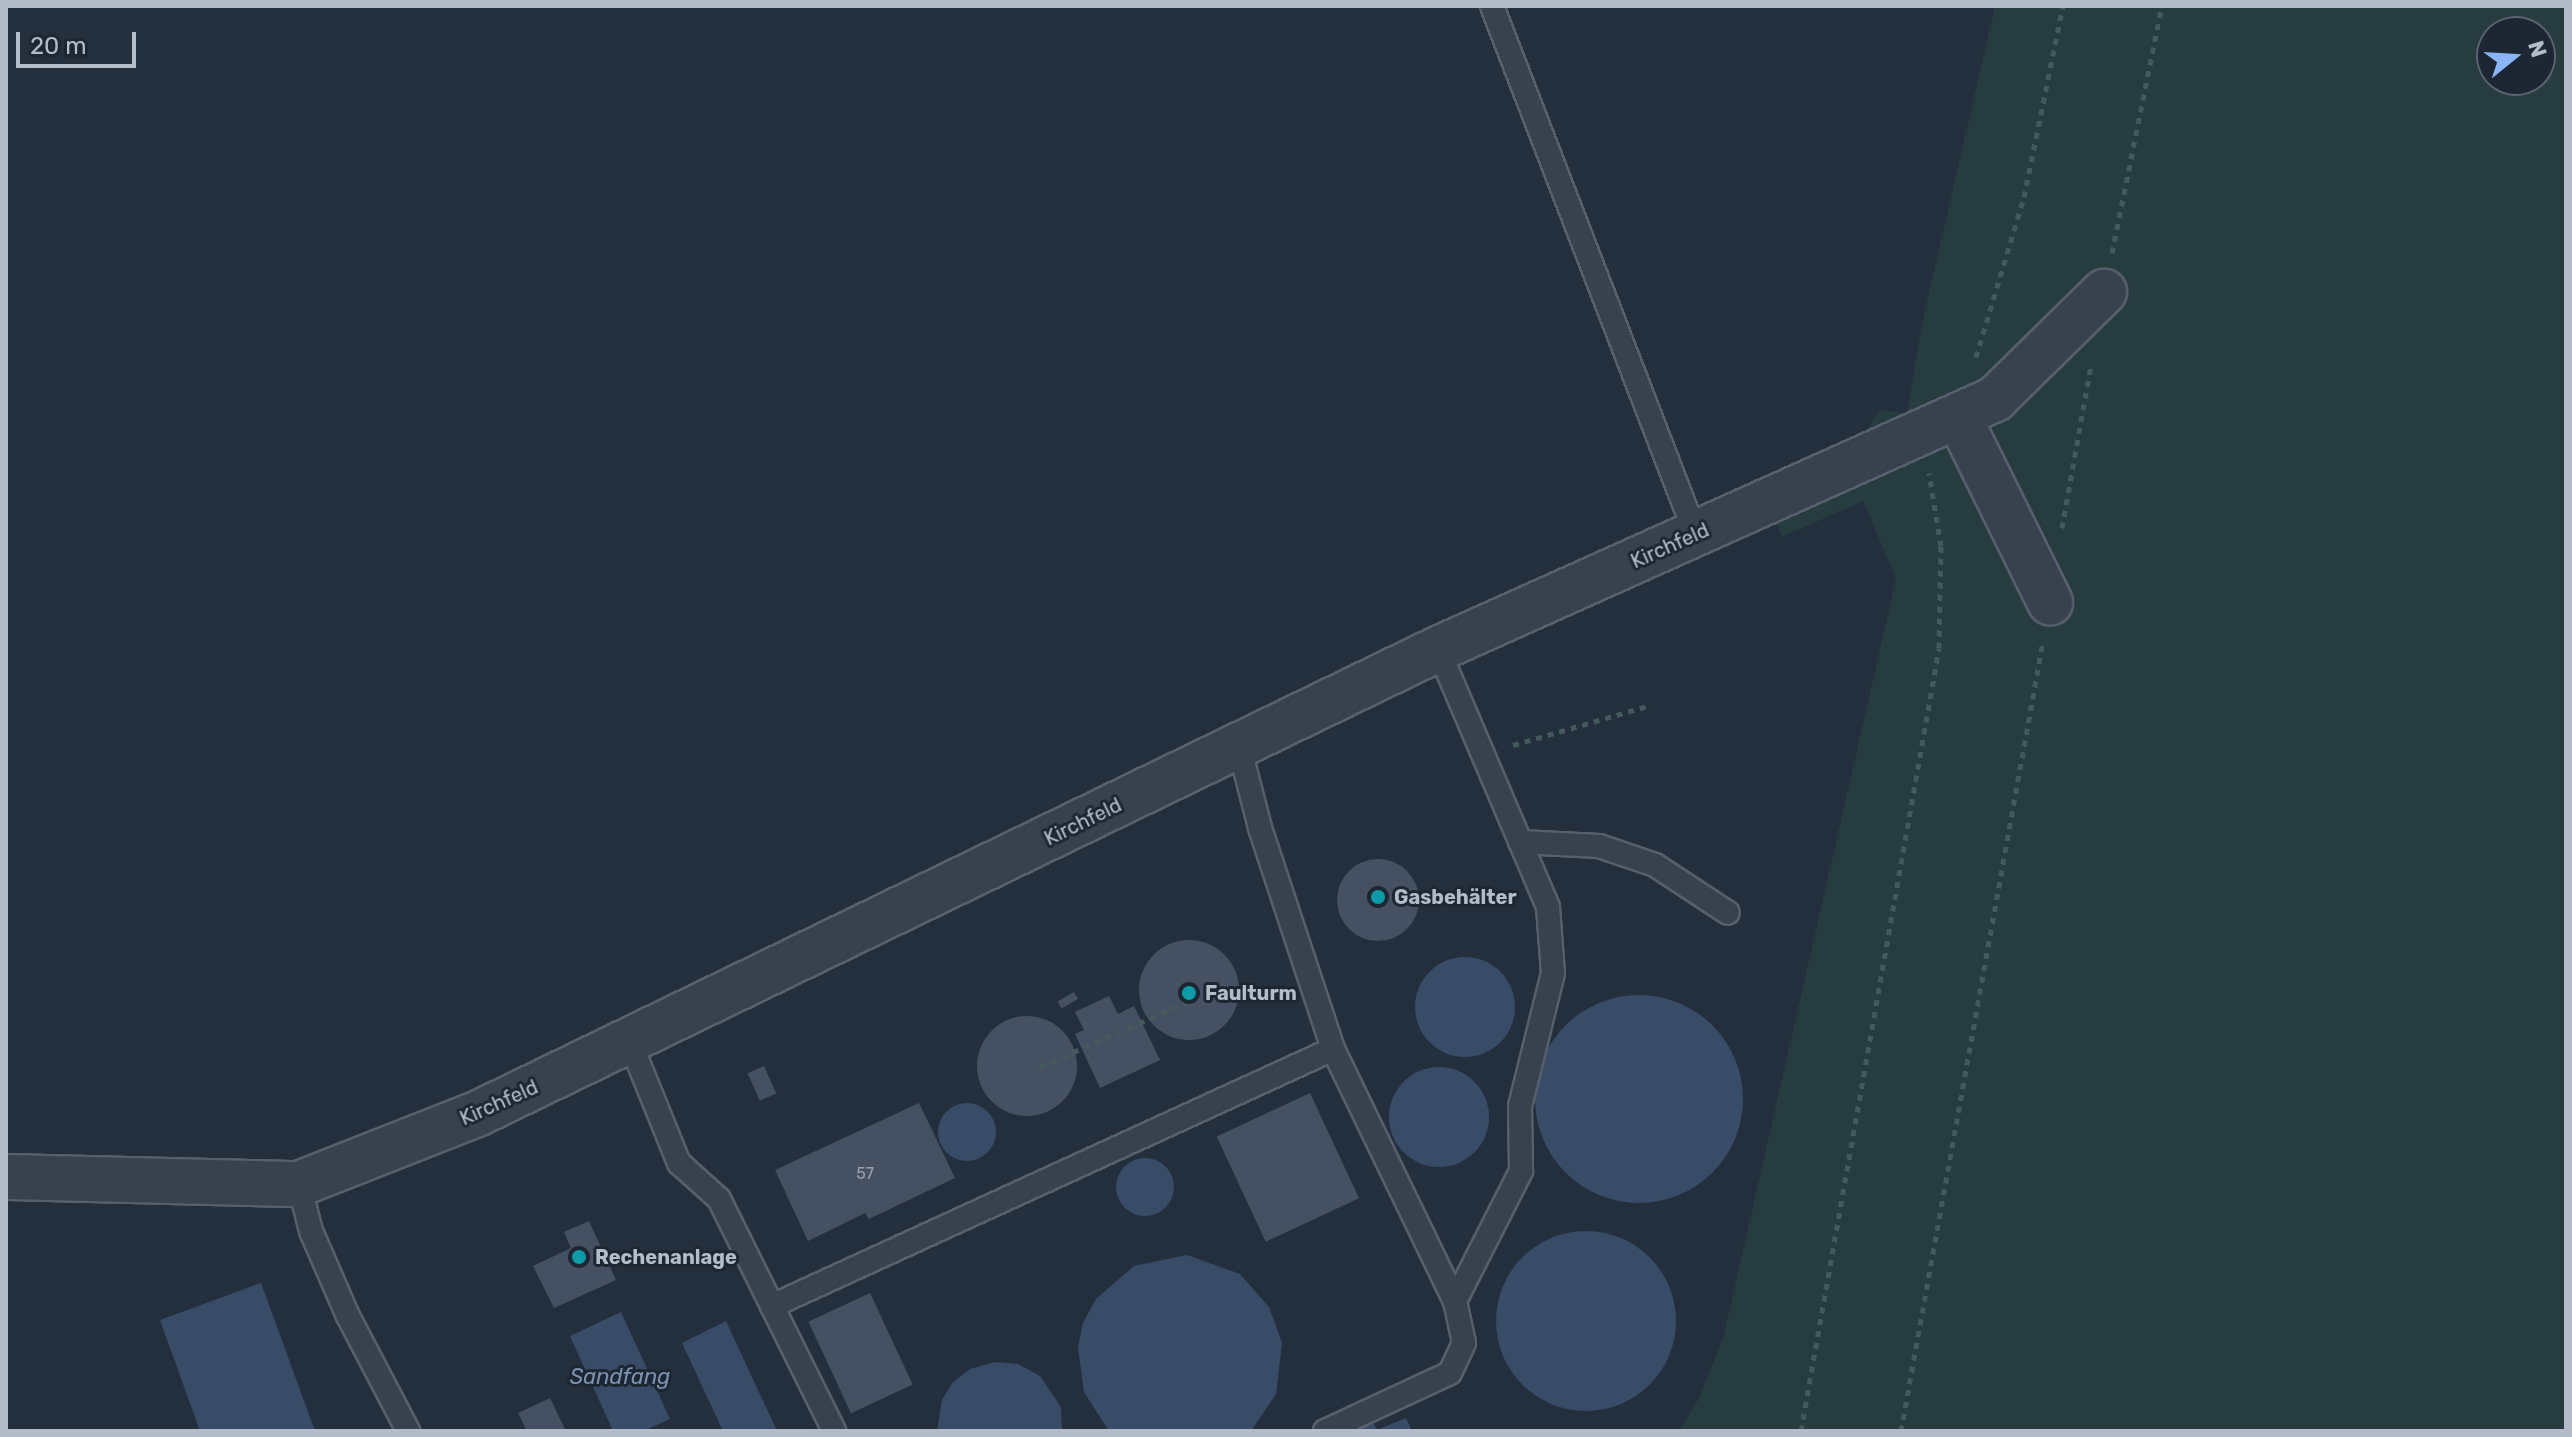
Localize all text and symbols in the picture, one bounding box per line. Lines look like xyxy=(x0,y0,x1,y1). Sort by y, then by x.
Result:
scale bar xyxy=(20,16,140,66)
north arrow xyxy=(2476,16,2556,96)
text: 20 m xyxy=(30,32,87,60)
text: N xyxy=(2522,37,2553,61)
street label: Kirchfeld xyxy=(1627,518,1713,574)
street label: Kirchfeld xyxy=(1041,793,1125,851)
place label: Gasbehälter xyxy=(1394,885,1517,909)
marker: Gasbehälter xyxy=(1369,888,1387,906)
place label: Faulturm xyxy=(1205,981,1297,1005)
marker: Faulturm xyxy=(1180,984,1198,1002)
street label: Kirchfeld xyxy=(456,1075,542,1131)
house number: 57 xyxy=(856,1164,874,1184)
place label: Rechenanlage xyxy=(595,1245,737,1269)
marker: Rechenanlage xyxy=(570,1248,588,1266)
water label: Sandfang xyxy=(570,1364,670,1390)

